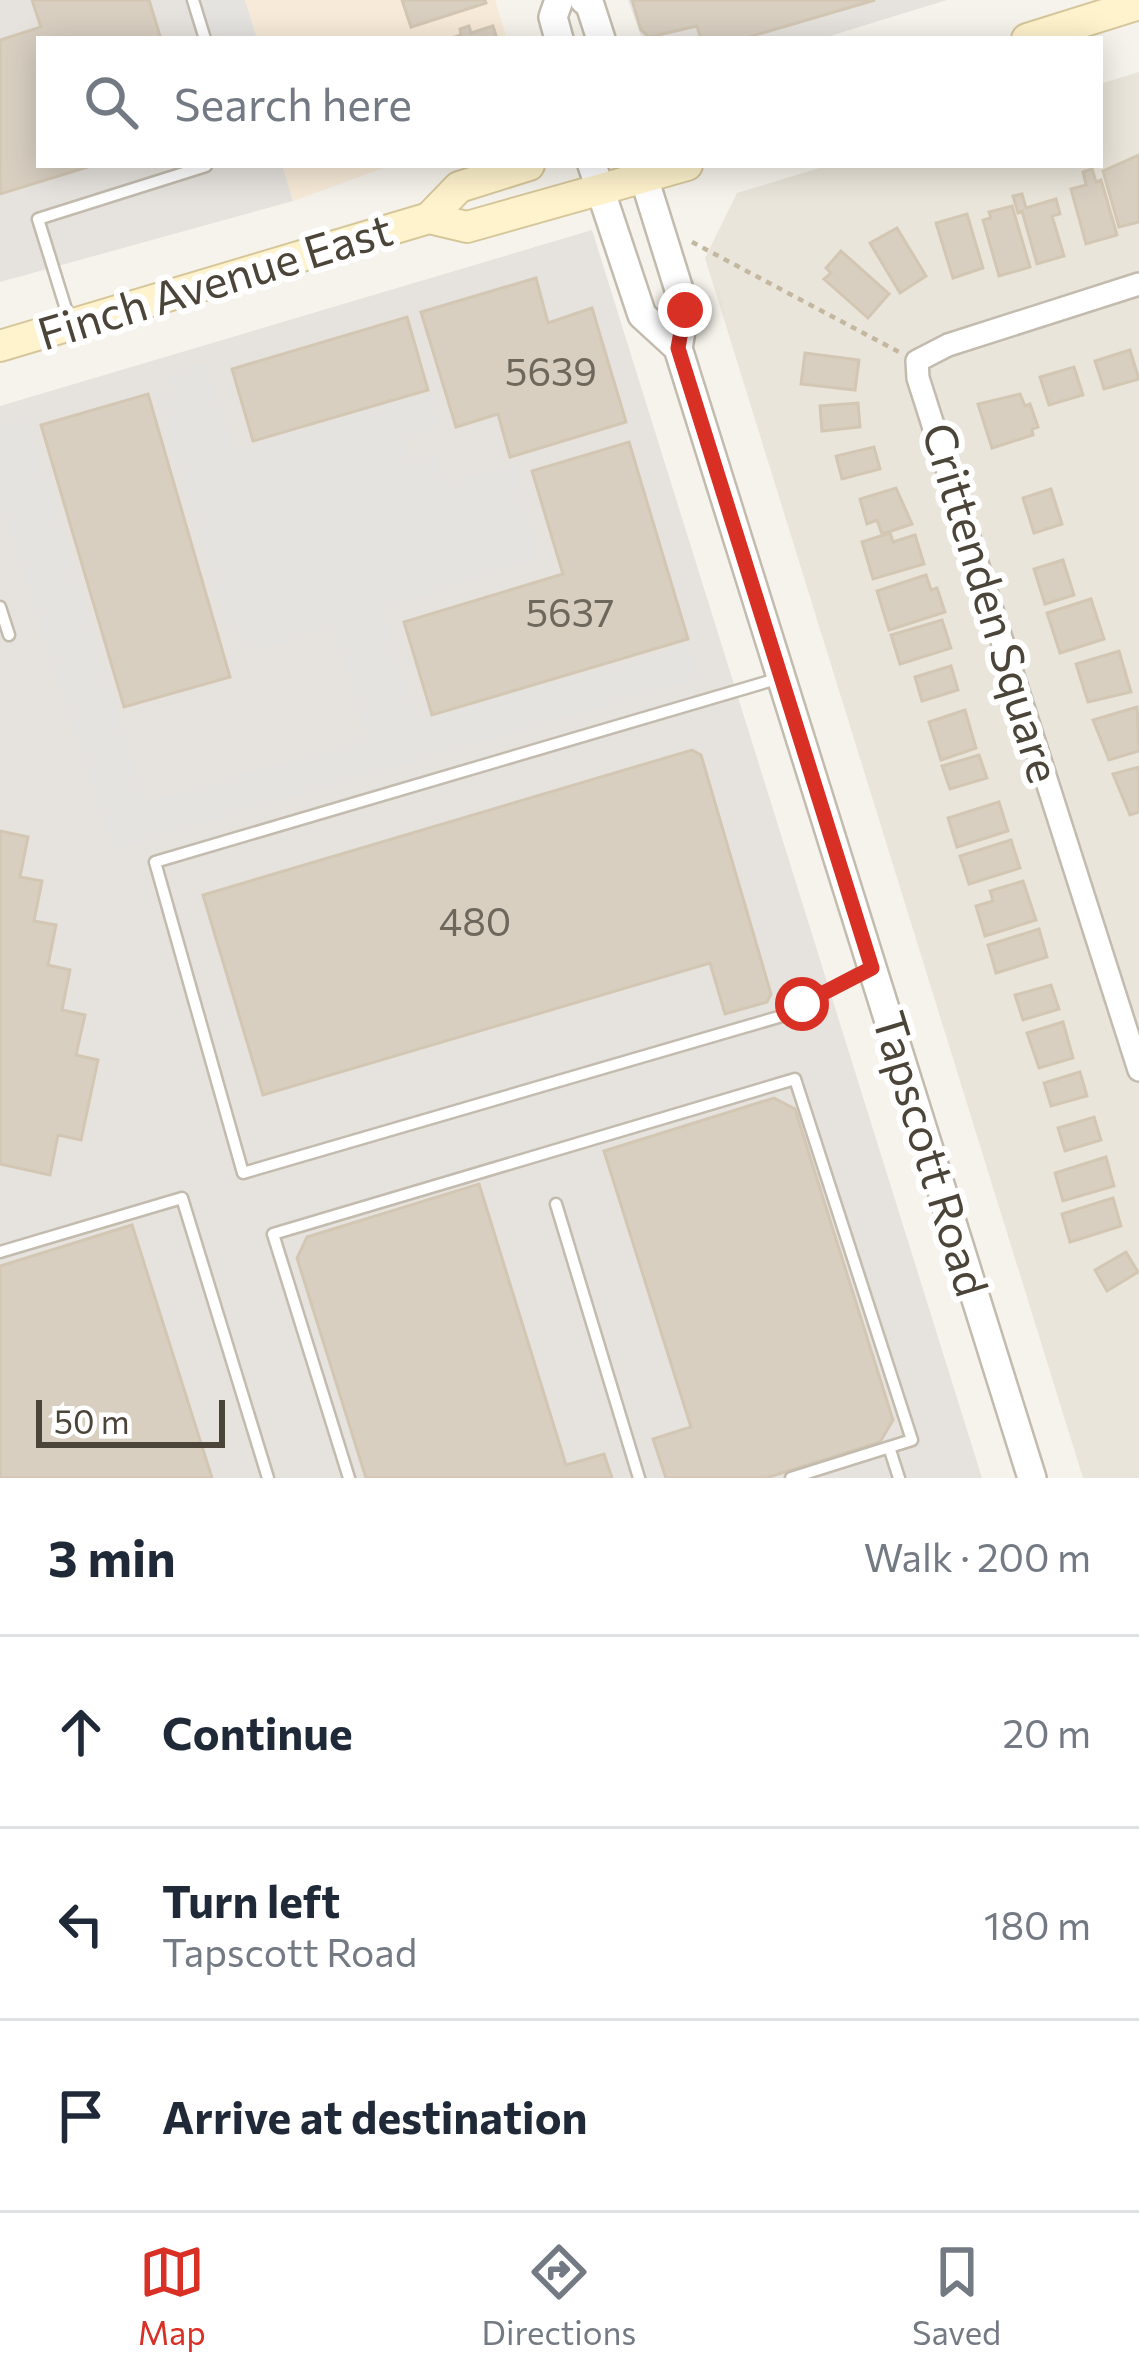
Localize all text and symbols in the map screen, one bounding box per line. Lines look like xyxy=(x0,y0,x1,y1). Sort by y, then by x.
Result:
search box xyxy=(36,36,1103,168)
icon: search xyxy=(78,69,144,135)
text: Search here xyxy=(174,75,412,130)
street label: Finch Avenue East xyxy=(31,200,398,360)
route end xyxy=(658,283,712,337)
house number: 5639 xyxy=(505,346,597,394)
street label: Crittenden Square xyxy=(913,416,1074,789)
house number: 5637 xyxy=(526,587,614,635)
house number: 480 xyxy=(439,896,511,944)
route start xyxy=(775,977,829,1031)
street label: Tapscott Road xyxy=(863,1004,1002,1302)
scale bar xyxy=(36,1394,225,1447)
text: 50 m xyxy=(54,1400,130,1441)
text: 3 min xyxy=(48,1525,176,1588)
text: Walk · 200 m xyxy=(864,1532,1091,1580)
icon: ahead xyxy=(48,1699,114,1765)
text: Continue xyxy=(162,1704,353,1759)
text: 20 m xyxy=(1003,1708,1091,1756)
text: Turn left xyxy=(162,1872,340,1927)
icon: left xyxy=(48,1891,114,1957)
text: 180 m xyxy=(984,1900,1091,1948)
text: Tapscott Road xyxy=(162,1927,417,1975)
icon: arrive xyxy=(48,2083,114,2149)
text: Arrive at destination xyxy=(162,2088,588,2143)
tab: Map xyxy=(138,2239,206,2352)
tab: Directions xyxy=(482,2239,636,2352)
tab: Saved xyxy=(912,2239,1001,2352)

